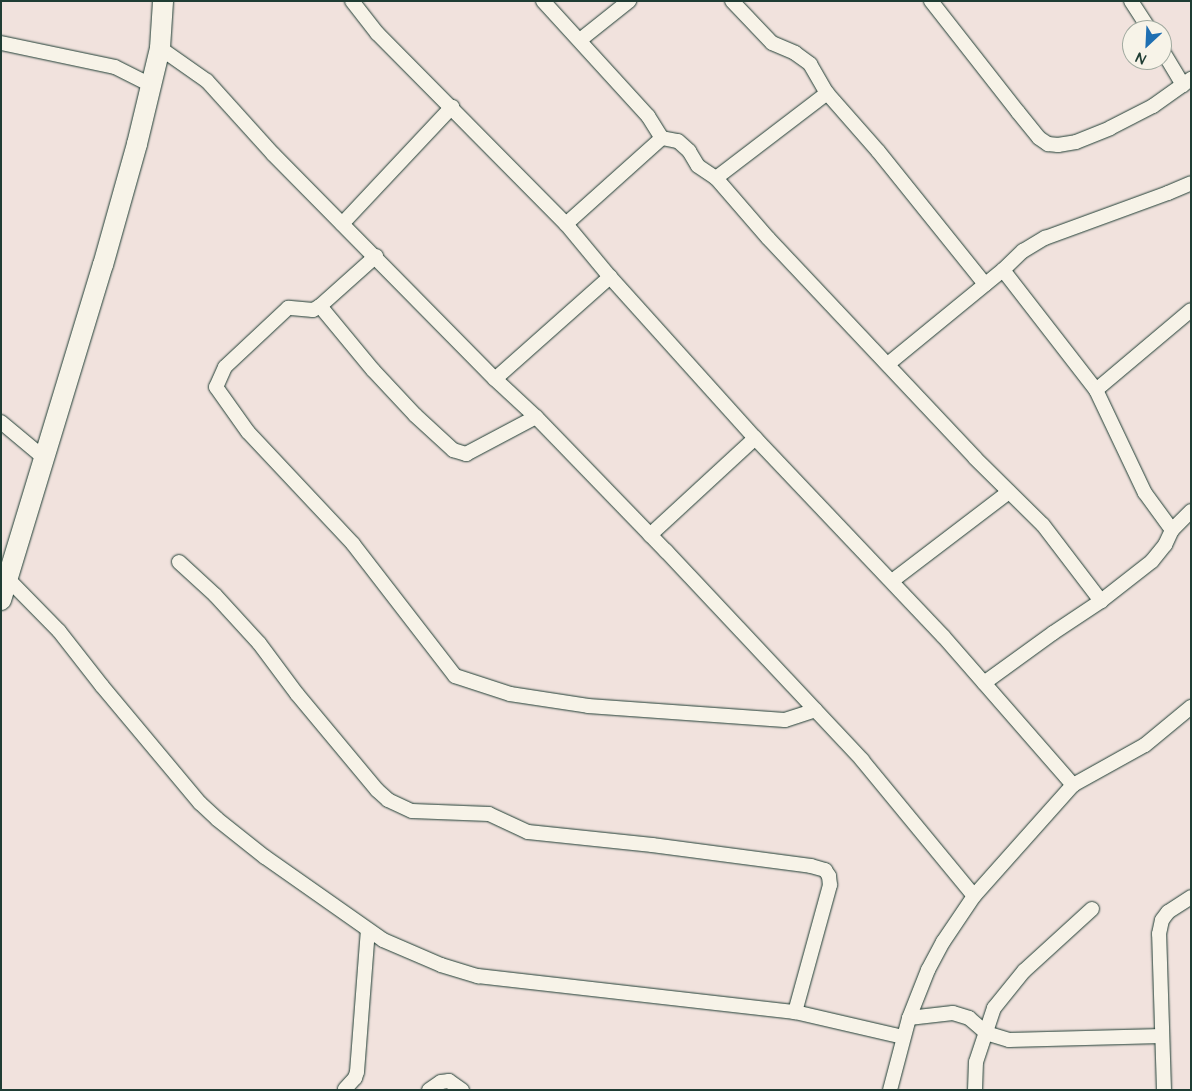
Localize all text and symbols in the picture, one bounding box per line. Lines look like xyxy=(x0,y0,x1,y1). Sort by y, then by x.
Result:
north arrow xyxy=(1122,20,1172,70)
text: N xyxy=(1133,47,1149,69)

